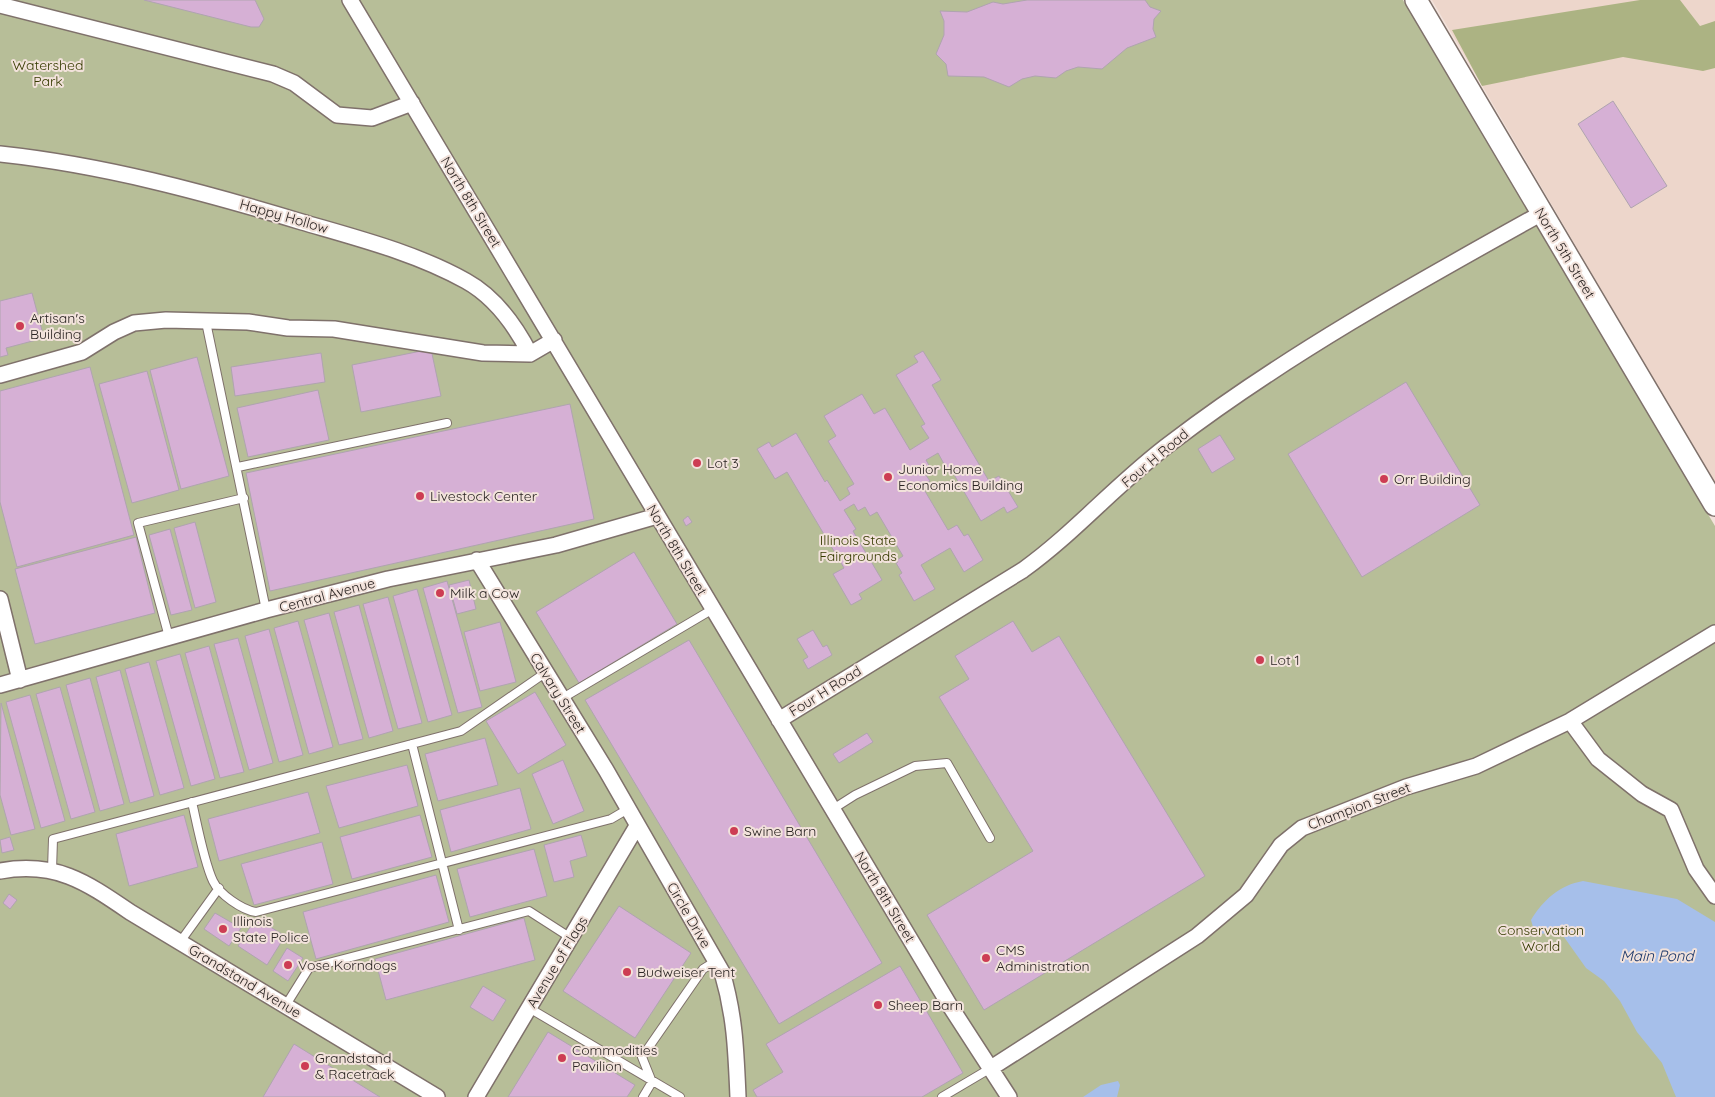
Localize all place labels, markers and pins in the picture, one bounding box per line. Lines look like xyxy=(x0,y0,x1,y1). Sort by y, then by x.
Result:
place label: Artisan's Building xyxy=(30,309,85,343)
marker: Artisan's Building xyxy=(14,320,26,332)
place label: Lot 3 xyxy=(707,454,739,472)
marker: Lot 3 xyxy=(691,457,703,469)
place label: Junior Home Economics Building xyxy=(898,460,1023,494)
place label: Orr Building xyxy=(1394,470,1471,488)
marker: Junior Home Economics Building xyxy=(882,471,894,483)
marker: Orr Building xyxy=(1378,473,1390,485)
place label: Livestock Center xyxy=(430,487,538,505)
marker: Livestock Center xyxy=(414,490,426,502)
place label: Milk a Cow xyxy=(450,584,520,602)
marker: Milk a Cow xyxy=(434,587,446,599)
place label: Lot 1 xyxy=(1270,651,1300,669)
marker: Lot 1 xyxy=(1254,654,1266,666)
place label: Swine Barn xyxy=(744,822,816,840)
marker: Swine Barn xyxy=(728,825,740,837)
place label: Illinois State Police xyxy=(233,912,309,946)
marker: Illinois State Police xyxy=(217,923,229,935)
place label: CMS Administration xyxy=(996,941,1090,975)
marker: CMS Administration xyxy=(980,952,992,964)
place label: Vose Korndogs xyxy=(298,956,397,974)
marker: Vose Korndogs xyxy=(282,959,294,971)
place label: Budweiser Tent xyxy=(637,963,735,981)
marker: Budweiser Tent xyxy=(621,966,633,978)
place label: Sheep Barn xyxy=(888,996,963,1014)
marker: Sheep Barn xyxy=(872,999,884,1011)
place label: Commodities Pavilion xyxy=(572,1041,657,1075)
place label: Grandstand & Racetrack xyxy=(315,1049,395,1083)
marker: Commodities Pavilion xyxy=(556,1052,568,1064)
marker: Grandstand & Racetrack xyxy=(299,1060,311,1072)

